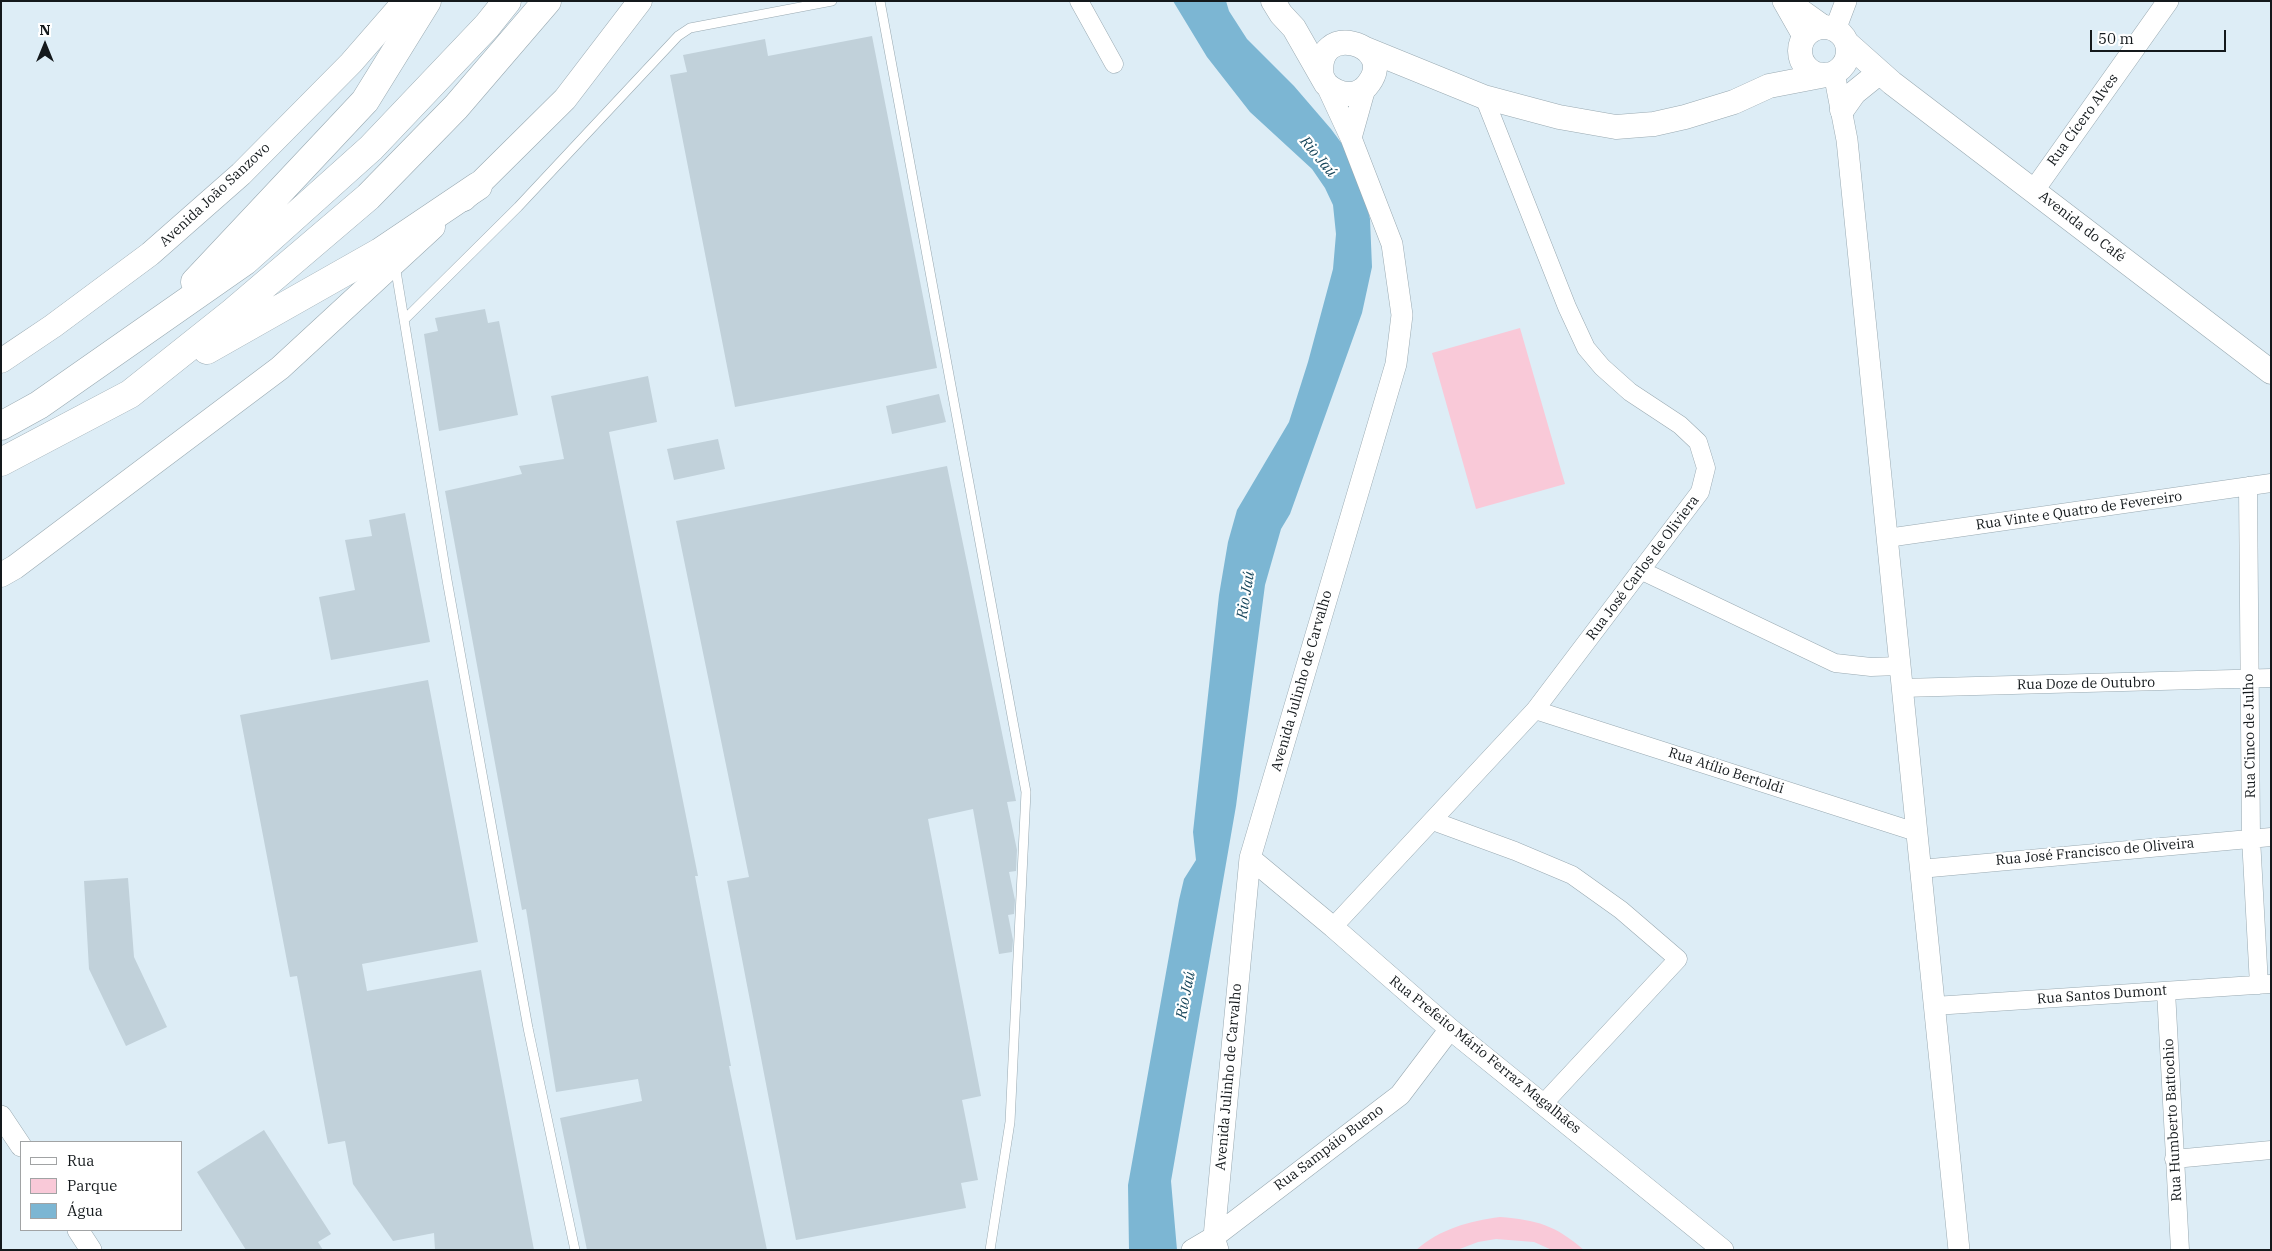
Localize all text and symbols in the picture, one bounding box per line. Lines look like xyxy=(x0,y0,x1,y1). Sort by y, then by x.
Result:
north arrow xyxy=(20,20,70,70)
scale bar xyxy=(2092,20,2228,52)
text: N xyxy=(39,21,51,39)
text: 50 m xyxy=(2098,29,2134,48)
street label: Rua Cícero Alves xyxy=(2044,71,2122,169)
water label: Rio Jaú xyxy=(1296,133,1340,181)
street label: Avenida João Sanzovo xyxy=(156,140,274,250)
street label: Avenida do Café xyxy=(2035,188,2129,266)
street label: Rua Vinte e Quatro de Fevereiro xyxy=(1975,488,2183,534)
street label: Rua José Carlos de Oliviera xyxy=(1583,492,1703,644)
water label: Rio Jaú xyxy=(1233,570,1259,620)
street label: Avenida Julinho de Carvalho xyxy=(1268,589,1336,773)
street label: Rua Doze de Outubro xyxy=(2017,674,2155,694)
street label: Rua Cinco de Julho xyxy=(2241,674,2259,798)
street label: Rua Atílio Bertoldi xyxy=(1666,744,1786,798)
street label: Rua José Francisco de Oliveira xyxy=(1995,835,2195,869)
water label: Rio Jaú xyxy=(1173,970,1199,1020)
street label: Rua Prefeito Mário Ferraz Magalhães xyxy=(1386,972,1584,1138)
street label: Rua Santos Dumont xyxy=(2036,982,2168,1008)
street label: Avenida Julinho de Carvalho xyxy=(1212,983,1246,1171)
street label: Rua Humberto Battochio xyxy=(2160,1038,2186,1202)
street label: Rua Sampáio Bueno xyxy=(1271,1101,1387,1195)
legend xyxy=(20,1141,182,1231)
text: Rua xyxy=(67,1151,94,1170)
text: Parque xyxy=(67,1176,117,1195)
text: Água xyxy=(67,1201,103,1220)

